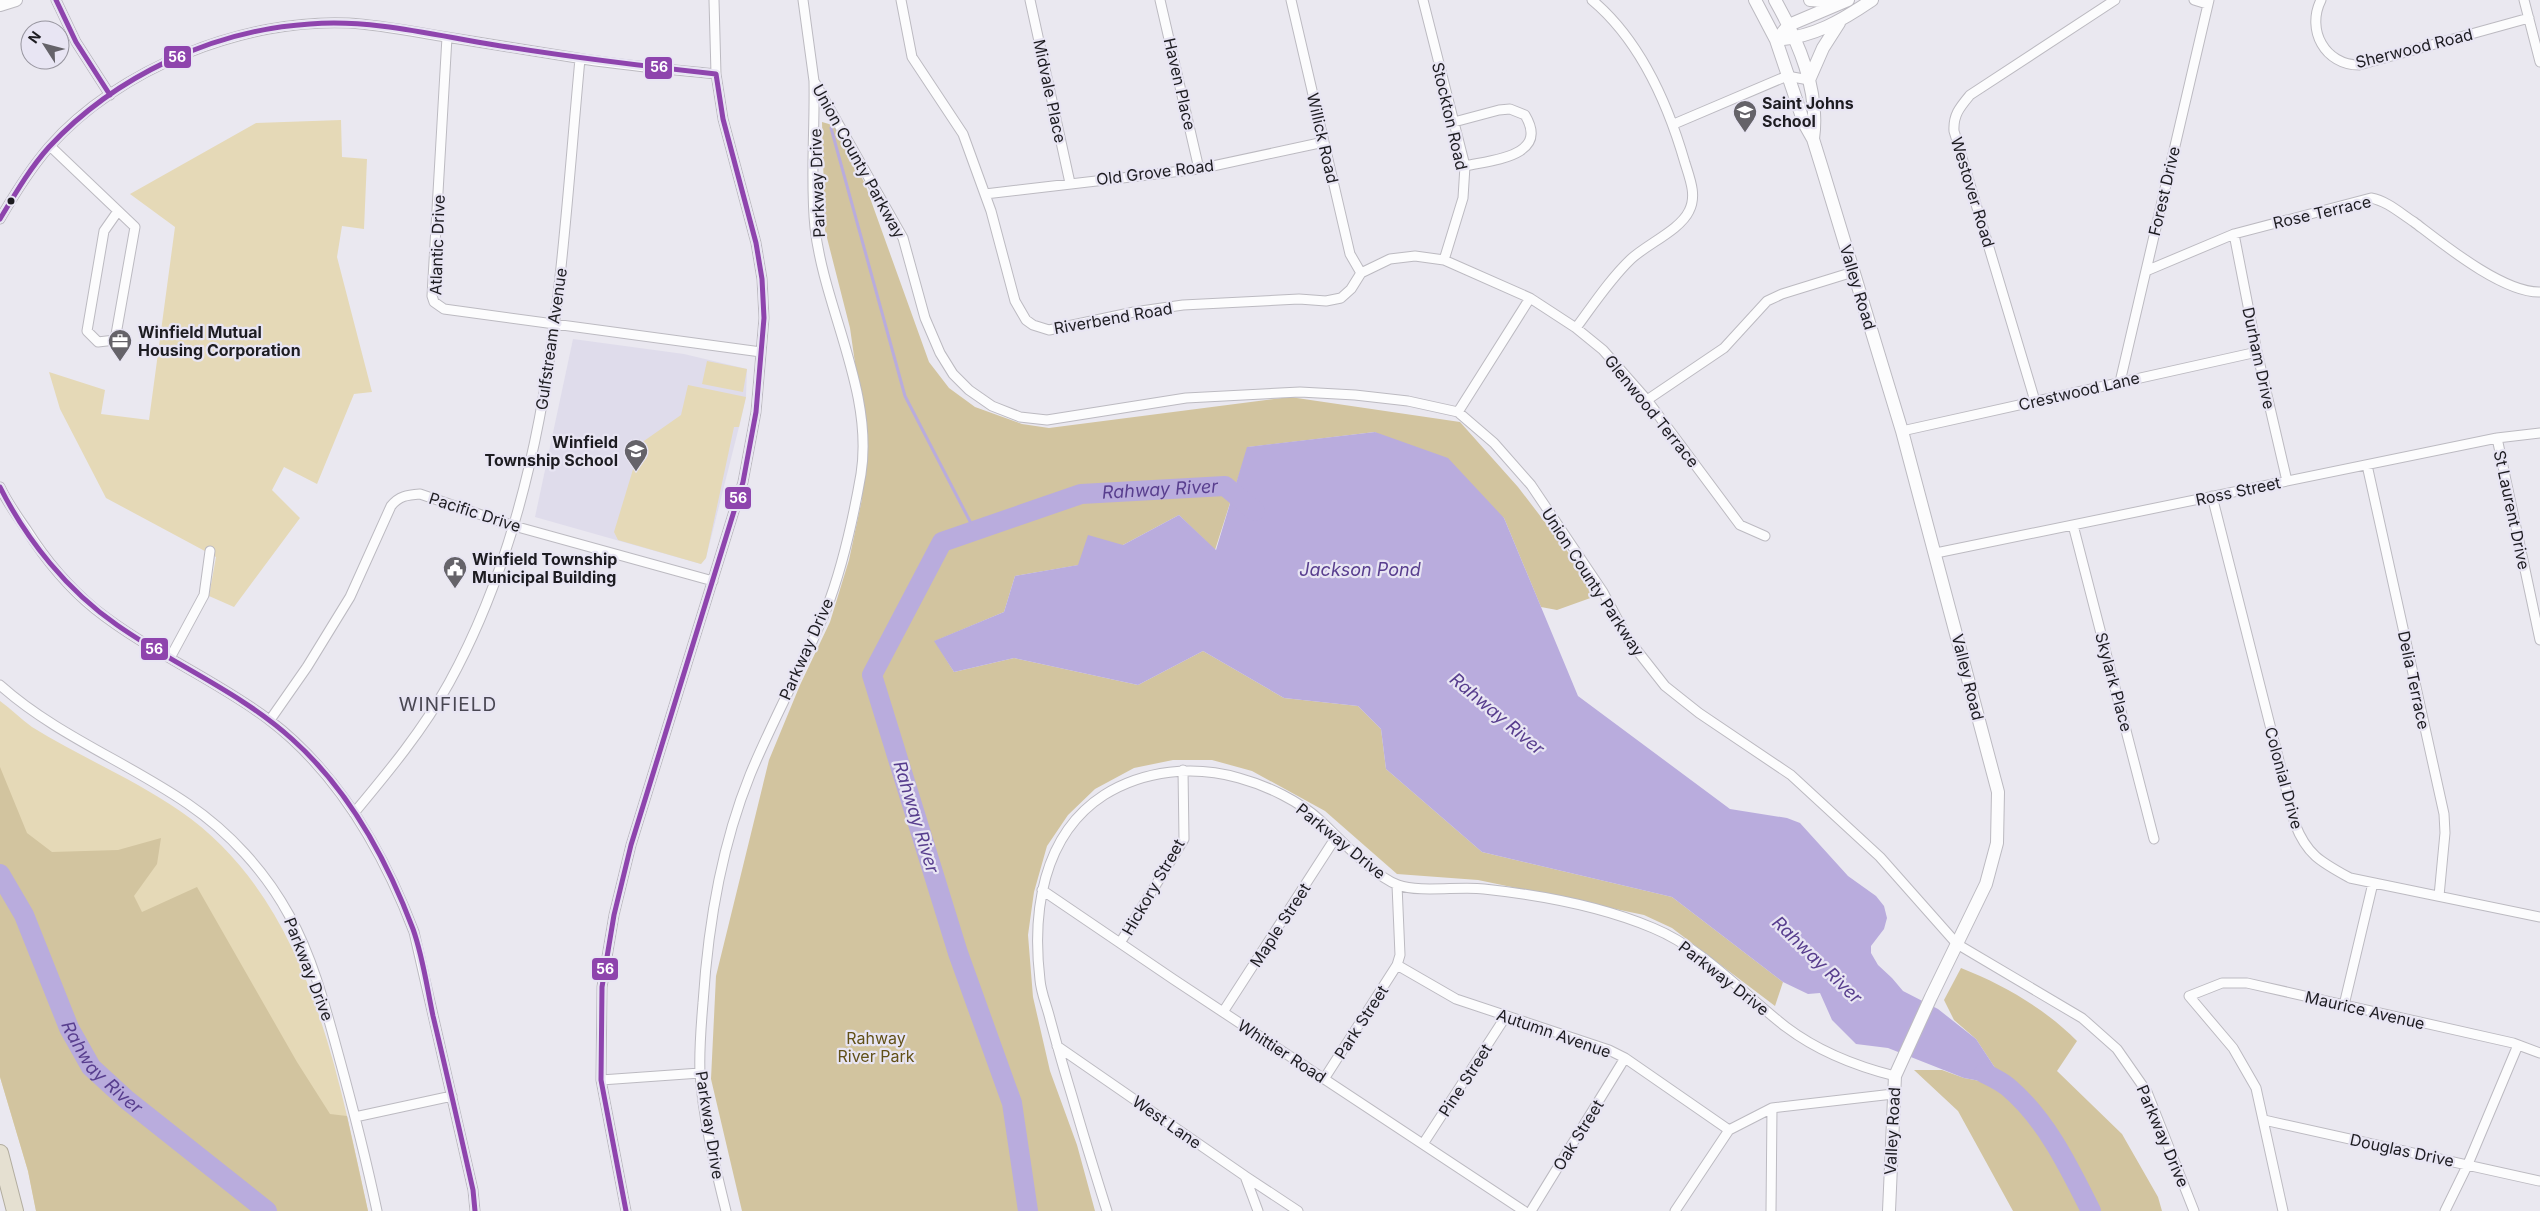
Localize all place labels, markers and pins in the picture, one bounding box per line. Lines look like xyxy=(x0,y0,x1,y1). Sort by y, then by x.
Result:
place label: Saint Johns School xyxy=(1762,93,1854,131)
school or university icon: Saint Johns School xyxy=(1732,99,1758,133)
unlabelled marker xyxy=(6,196,16,206)
place label: Winfield Mutual Housing Corporation xyxy=(138,322,301,360)
office icon: Winfield Mutual Housing Corporation xyxy=(107,328,133,362)
place label: Winfield Township School xyxy=(484,432,618,470)
school or university icon: Winfield Township School xyxy=(623,438,649,472)
place label: Winfield Township Municipal Building xyxy=(472,549,617,587)
public building icon: Winfield Township Municipal Building xyxy=(442,555,468,589)

